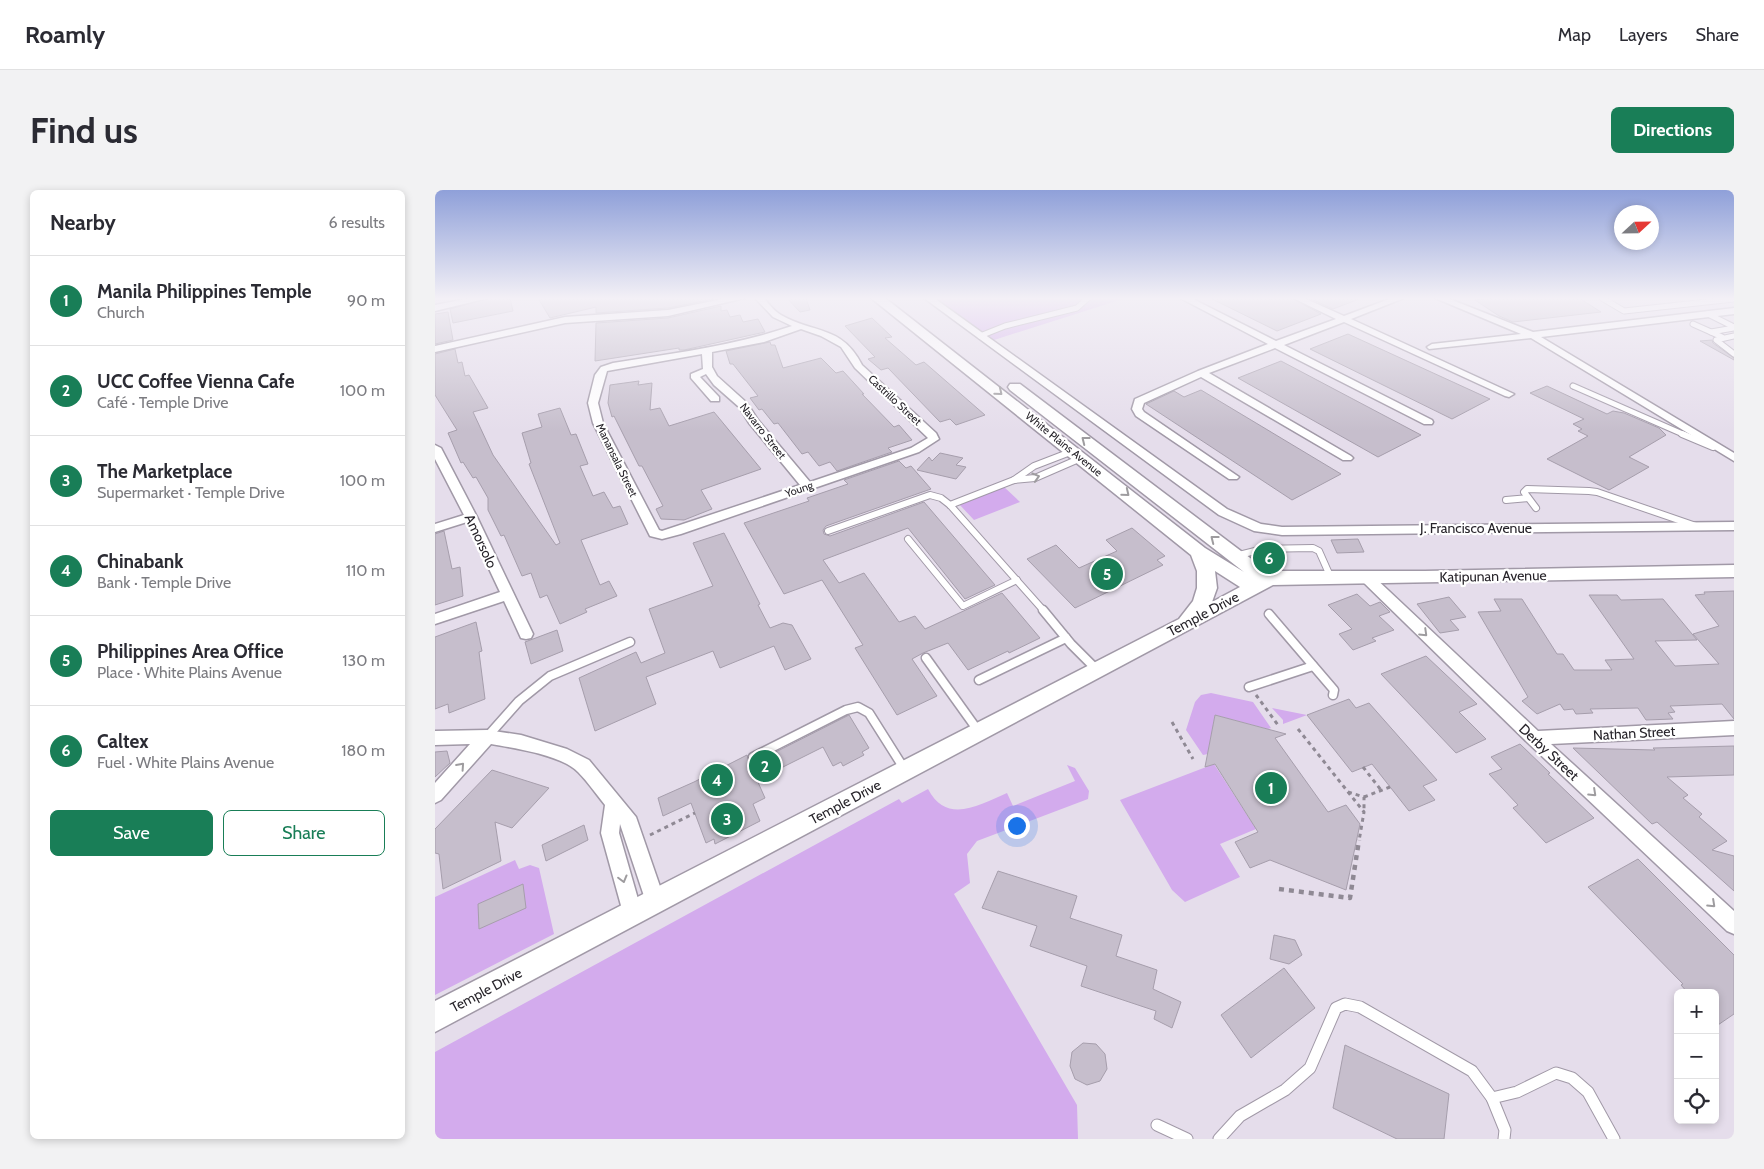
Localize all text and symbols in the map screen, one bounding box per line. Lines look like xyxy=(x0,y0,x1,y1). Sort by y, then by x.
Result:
text: Roamly xyxy=(25,20,105,49)
text: Map xyxy=(1558,24,1591,46)
text: Layers xyxy=(1619,24,1668,46)
text: Share xyxy=(1696,24,1739,46)
button: Directions xyxy=(1611,107,1734,153)
text: Find us xyxy=(30,109,138,152)
north arrow xyxy=(1614,205,1659,250)
text: Nearby xyxy=(50,210,116,235)
text: 6 results xyxy=(329,213,385,232)
text: Manila Philippines Temple xyxy=(97,280,312,303)
text: 1 xyxy=(63,291,69,310)
text: 90 m xyxy=(347,291,385,310)
text: Church xyxy=(97,303,145,322)
text: UCC Coffee Vienna Cafe xyxy=(97,370,294,393)
street label: Castrillo Street xyxy=(865,372,925,429)
text: 2 xyxy=(62,381,70,400)
text: 100 m xyxy=(340,381,385,400)
one-way arrow xyxy=(993,386,1003,395)
text: Café · Temple Drive xyxy=(97,393,229,412)
street label: Navarro Street xyxy=(737,400,789,462)
street label: White Plains Avenue xyxy=(1023,409,1106,480)
street label: Manansala Street xyxy=(593,421,641,499)
one-way arrow xyxy=(1082,438,1091,446)
text: The Marketplace xyxy=(97,460,232,483)
text: 3 xyxy=(62,471,70,490)
text: 100 m xyxy=(340,471,385,490)
one-way arrow xyxy=(1031,472,1040,482)
street label: Young xyxy=(782,478,815,501)
text: Supermarket · Temple Drive xyxy=(97,483,285,502)
one-way arrow xyxy=(1120,488,1129,496)
street label: Amorsolo xyxy=(461,511,501,571)
street label: J. Francisco Avenue xyxy=(1419,519,1532,537)
one-way arrow xyxy=(1211,537,1220,545)
pin: 6 xyxy=(1253,539,1285,577)
text: Chinabank xyxy=(97,550,184,573)
pin: 5 xyxy=(1091,555,1123,593)
text: 4 xyxy=(61,561,71,580)
text: 110 m xyxy=(346,561,385,580)
street label: Katipunan Avenue xyxy=(1439,566,1547,586)
text: Bank · Temple Drive xyxy=(97,573,231,592)
street label: Temple Drive xyxy=(1164,588,1242,640)
one-way arrow xyxy=(1419,628,1428,637)
text: Philippines Area Office xyxy=(97,640,284,663)
text: 5 xyxy=(62,651,70,670)
text: 130 m xyxy=(342,651,385,670)
text: Place · White Plains Avenue xyxy=(97,663,282,682)
street label: Derby Street xyxy=(1515,720,1583,785)
street label: Nathan Street xyxy=(1592,722,1676,744)
text: Caltex xyxy=(97,730,149,753)
text: 6 xyxy=(62,741,71,760)
text: 180 m xyxy=(341,741,385,760)
pin: 2 xyxy=(749,747,781,785)
text: Fuel · White Plains Avenue xyxy=(97,753,274,772)
pin: 4 xyxy=(701,761,733,799)
one-way arrow xyxy=(455,762,464,771)
pin: 1 xyxy=(1255,769,1287,807)
street label: Temple Drive xyxy=(806,776,884,828)
one-way arrow xyxy=(1588,787,1597,796)
pin: 3 xyxy=(711,800,743,838)
button: Save xyxy=(50,810,213,856)
button: Share xyxy=(223,810,385,856)
your location xyxy=(1004,813,1030,839)
one-way arrow xyxy=(618,875,628,883)
one-way arrow xyxy=(1707,898,1716,907)
street label: Temple Drive xyxy=(447,964,525,1016)
map controls xyxy=(1674,989,1719,1124)
button: + xyxy=(1674,989,1719,1034)
button: − xyxy=(1674,1034,1719,1079)
button: locate xyxy=(1674,1079,1719,1124)

